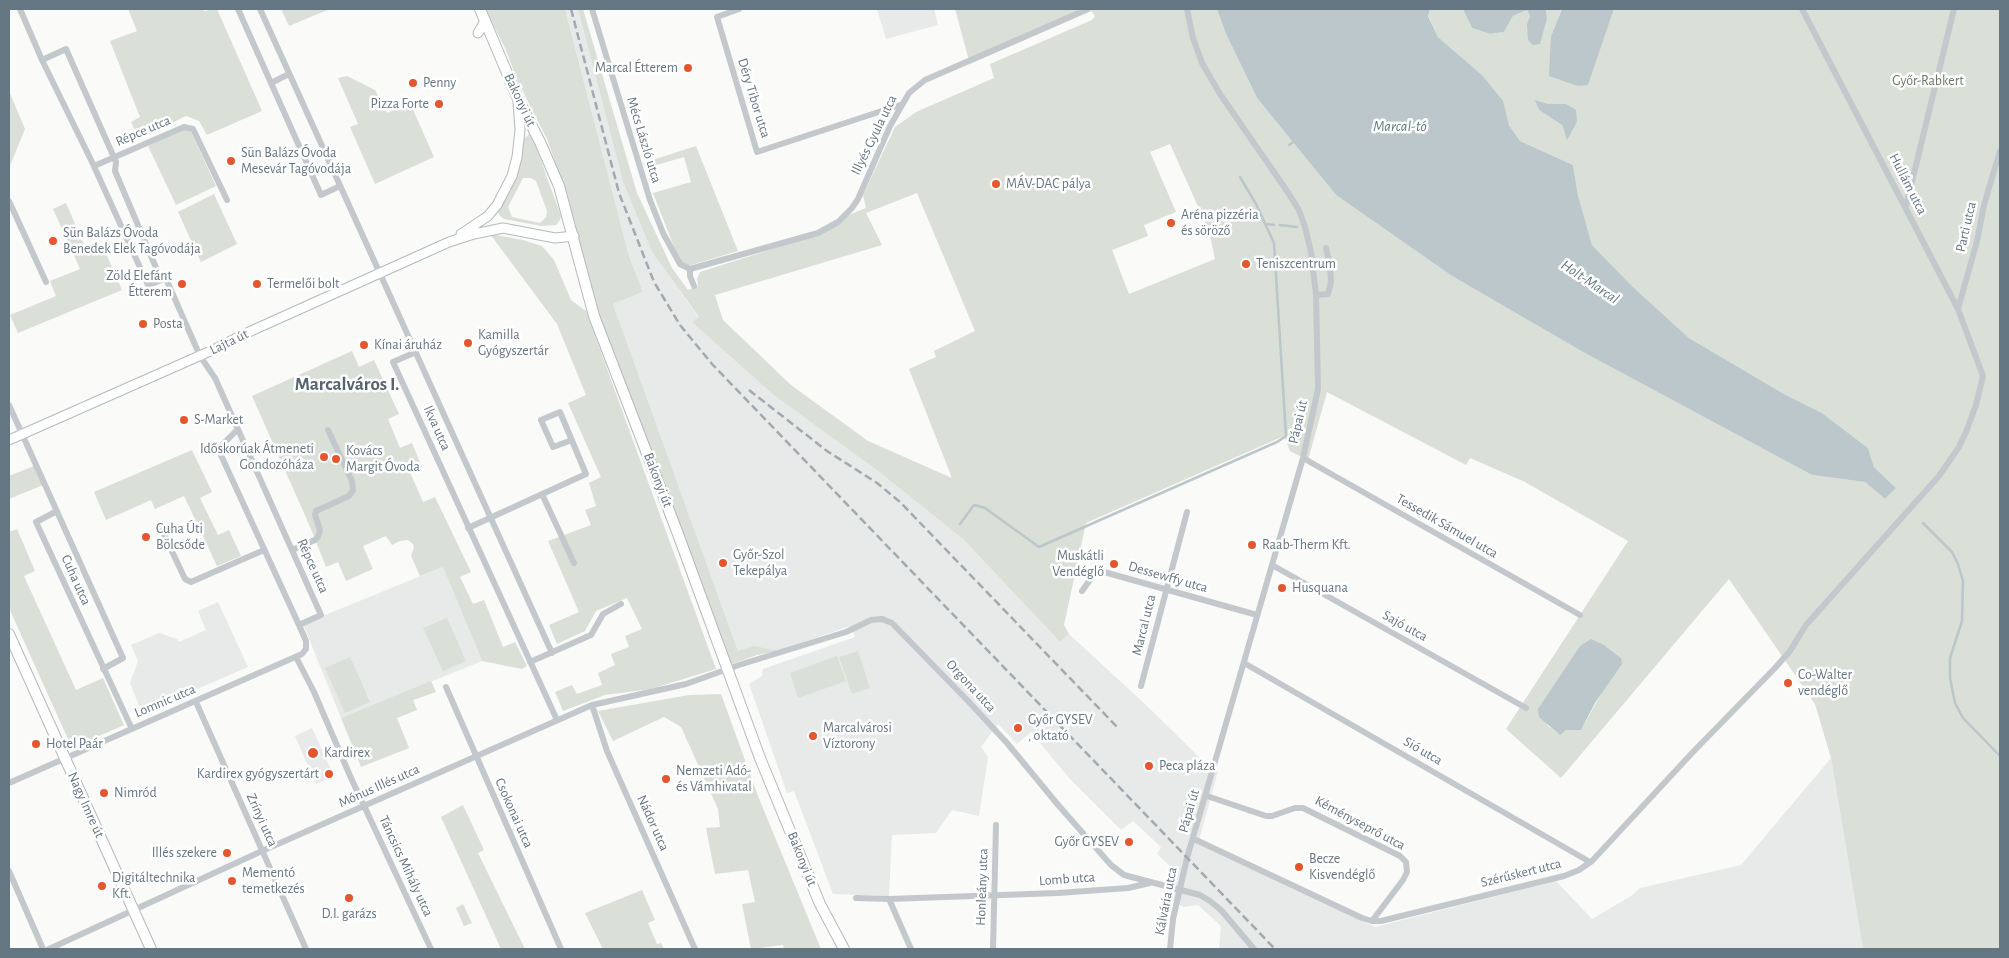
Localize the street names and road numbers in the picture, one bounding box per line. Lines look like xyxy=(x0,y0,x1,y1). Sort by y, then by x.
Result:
street label: Déry Tibor utca xyxy=(734,56,774,140)
street label: Bakonyi út xyxy=(500,71,540,129)
street label: Illyés Gyula utca xyxy=(847,92,901,178)
street label: Mécs László utca xyxy=(623,95,665,185)
street label: Répce utca xyxy=(113,112,173,150)
street label: Hullám utca xyxy=(1885,151,1931,217)
street label: Parti utca xyxy=(1952,200,1980,254)
street label: Lajta út xyxy=(207,325,251,359)
street label: Pápai út xyxy=(1285,399,1311,445)
street label: Ikva utca xyxy=(420,403,454,453)
street label: Bakonyi út xyxy=(640,450,676,510)
street label: Tessedik Sámuel utca xyxy=(1393,490,1501,562)
street label: Répce utca xyxy=(294,536,332,596)
street label: Cuha utca xyxy=(57,552,95,608)
street label: Dessewffy utca xyxy=(1126,558,1210,596)
street label: Marcal utca xyxy=(1128,593,1160,657)
street label: Sajó utca xyxy=(1380,607,1430,645)
street label: Orgona utca xyxy=(942,656,1000,716)
street label: Lomnic utca xyxy=(132,681,198,721)
street label: Sió utca xyxy=(1400,733,1446,769)
street label: Mónus Illés utca xyxy=(336,761,422,811)
street label: Nagy Imre út xyxy=(64,769,108,841)
street label: Csokonai utca xyxy=(491,775,537,851)
street label: Pápai út xyxy=(1175,787,1203,835)
street label: Zrínyi utca xyxy=(243,791,281,849)
street label: Nádor utca xyxy=(633,792,673,854)
street label: Kéményseprő utca xyxy=(1312,792,1408,854)
street label: Táncsics Mihály utca xyxy=(375,813,437,919)
street label: Bakonyi út xyxy=(784,829,820,889)
street label: Honleány utca xyxy=(972,848,992,926)
street label: Szérűskert utca xyxy=(1479,855,1563,891)
street label: Kálvária utca xyxy=(1151,865,1181,937)
street label: Lomb utca xyxy=(1038,869,1096,889)

